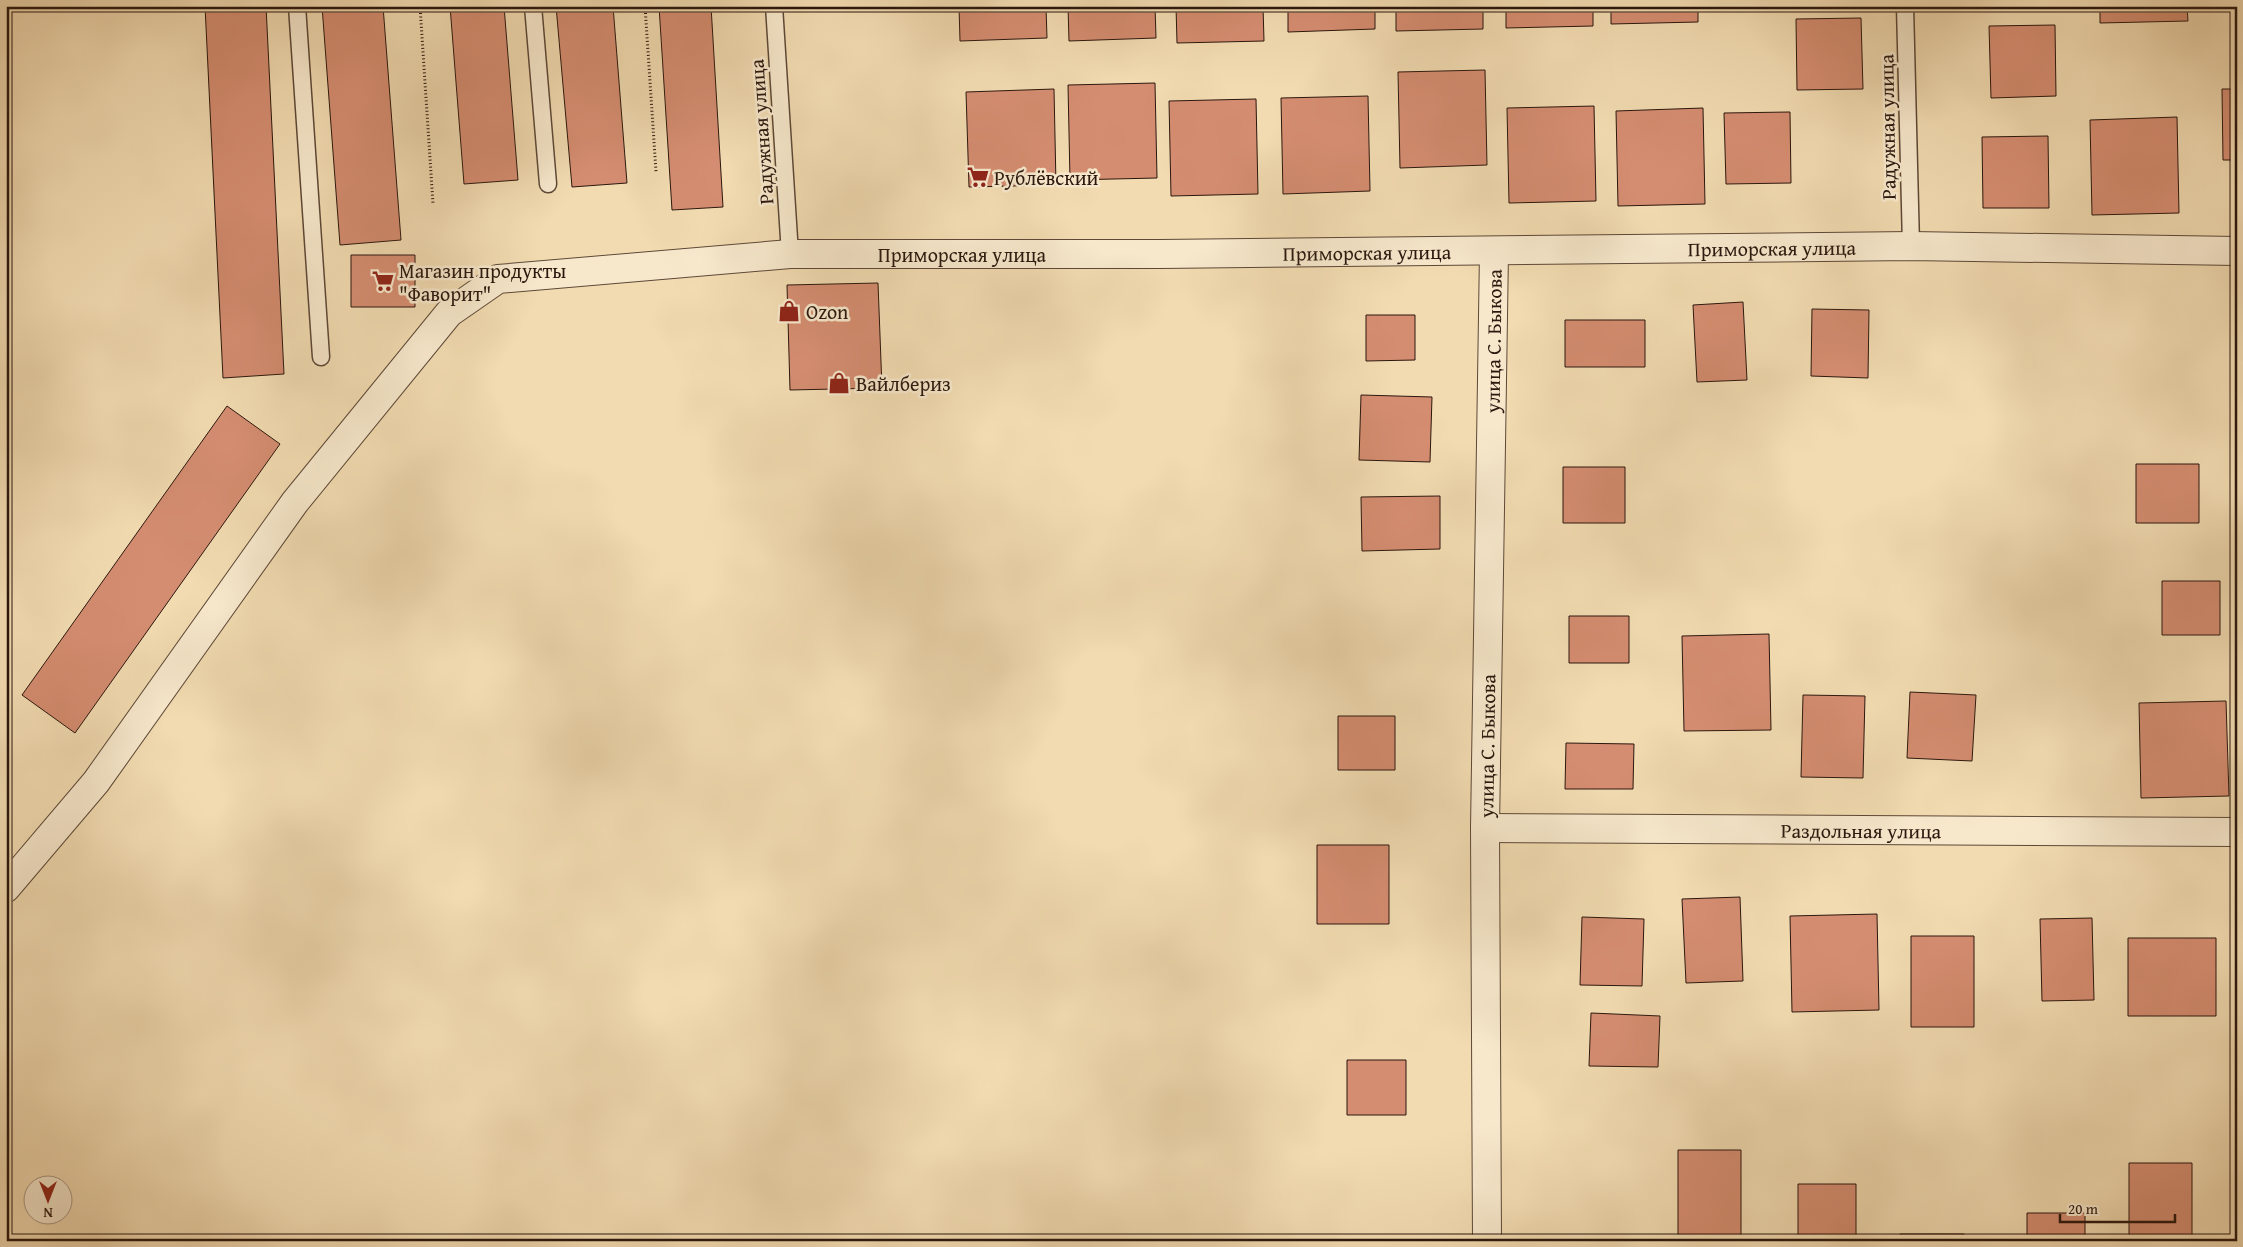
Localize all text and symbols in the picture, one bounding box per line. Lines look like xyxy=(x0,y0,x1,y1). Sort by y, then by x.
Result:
street label: Радужная улица xyxy=(1871,53,1903,200)
street label: Радужная улица xyxy=(741,58,781,206)
place label: Рублёвский xyxy=(994,163,1099,192)
supermarket icon: Рублёвский xyxy=(965,164,991,190)
street label: Приморская улица xyxy=(1688,232,1857,263)
street label: Приморская улица xyxy=(1283,236,1452,267)
street label: Приморская улица xyxy=(878,240,1047,269)
place label: Магазин продукты "Фаворит" xyxy=(399,256,566,308)
supermarket icon: Магазин продукты "Фаворит" xyxy=(370,268,396,294)
street label: улица С. Быкова xyxy=(1477,268,1508,414)
place label: Ozon xyxy=(806,297,848,326)
shop icon: Ozon xyxy=(776,298,802,324)
place label: Вайлбериз xyxy=(856,369,951,398)
shop icon: Вайлбериз xyxy=(826,370,852,396)
street label: улица С. Быкова xyxy=(1471,673,1502,819)
street label: Раздольная улица xyxy=(1781,815,1942,845)
north arrow xyxy=(22,1174,72,1224)
scale bar xyxy=(2060,1192,2176,1224)
text: 20 m xyxy=(2068,1198,2099,1219)
text: N xyxy=(43,1203,53,1223)

